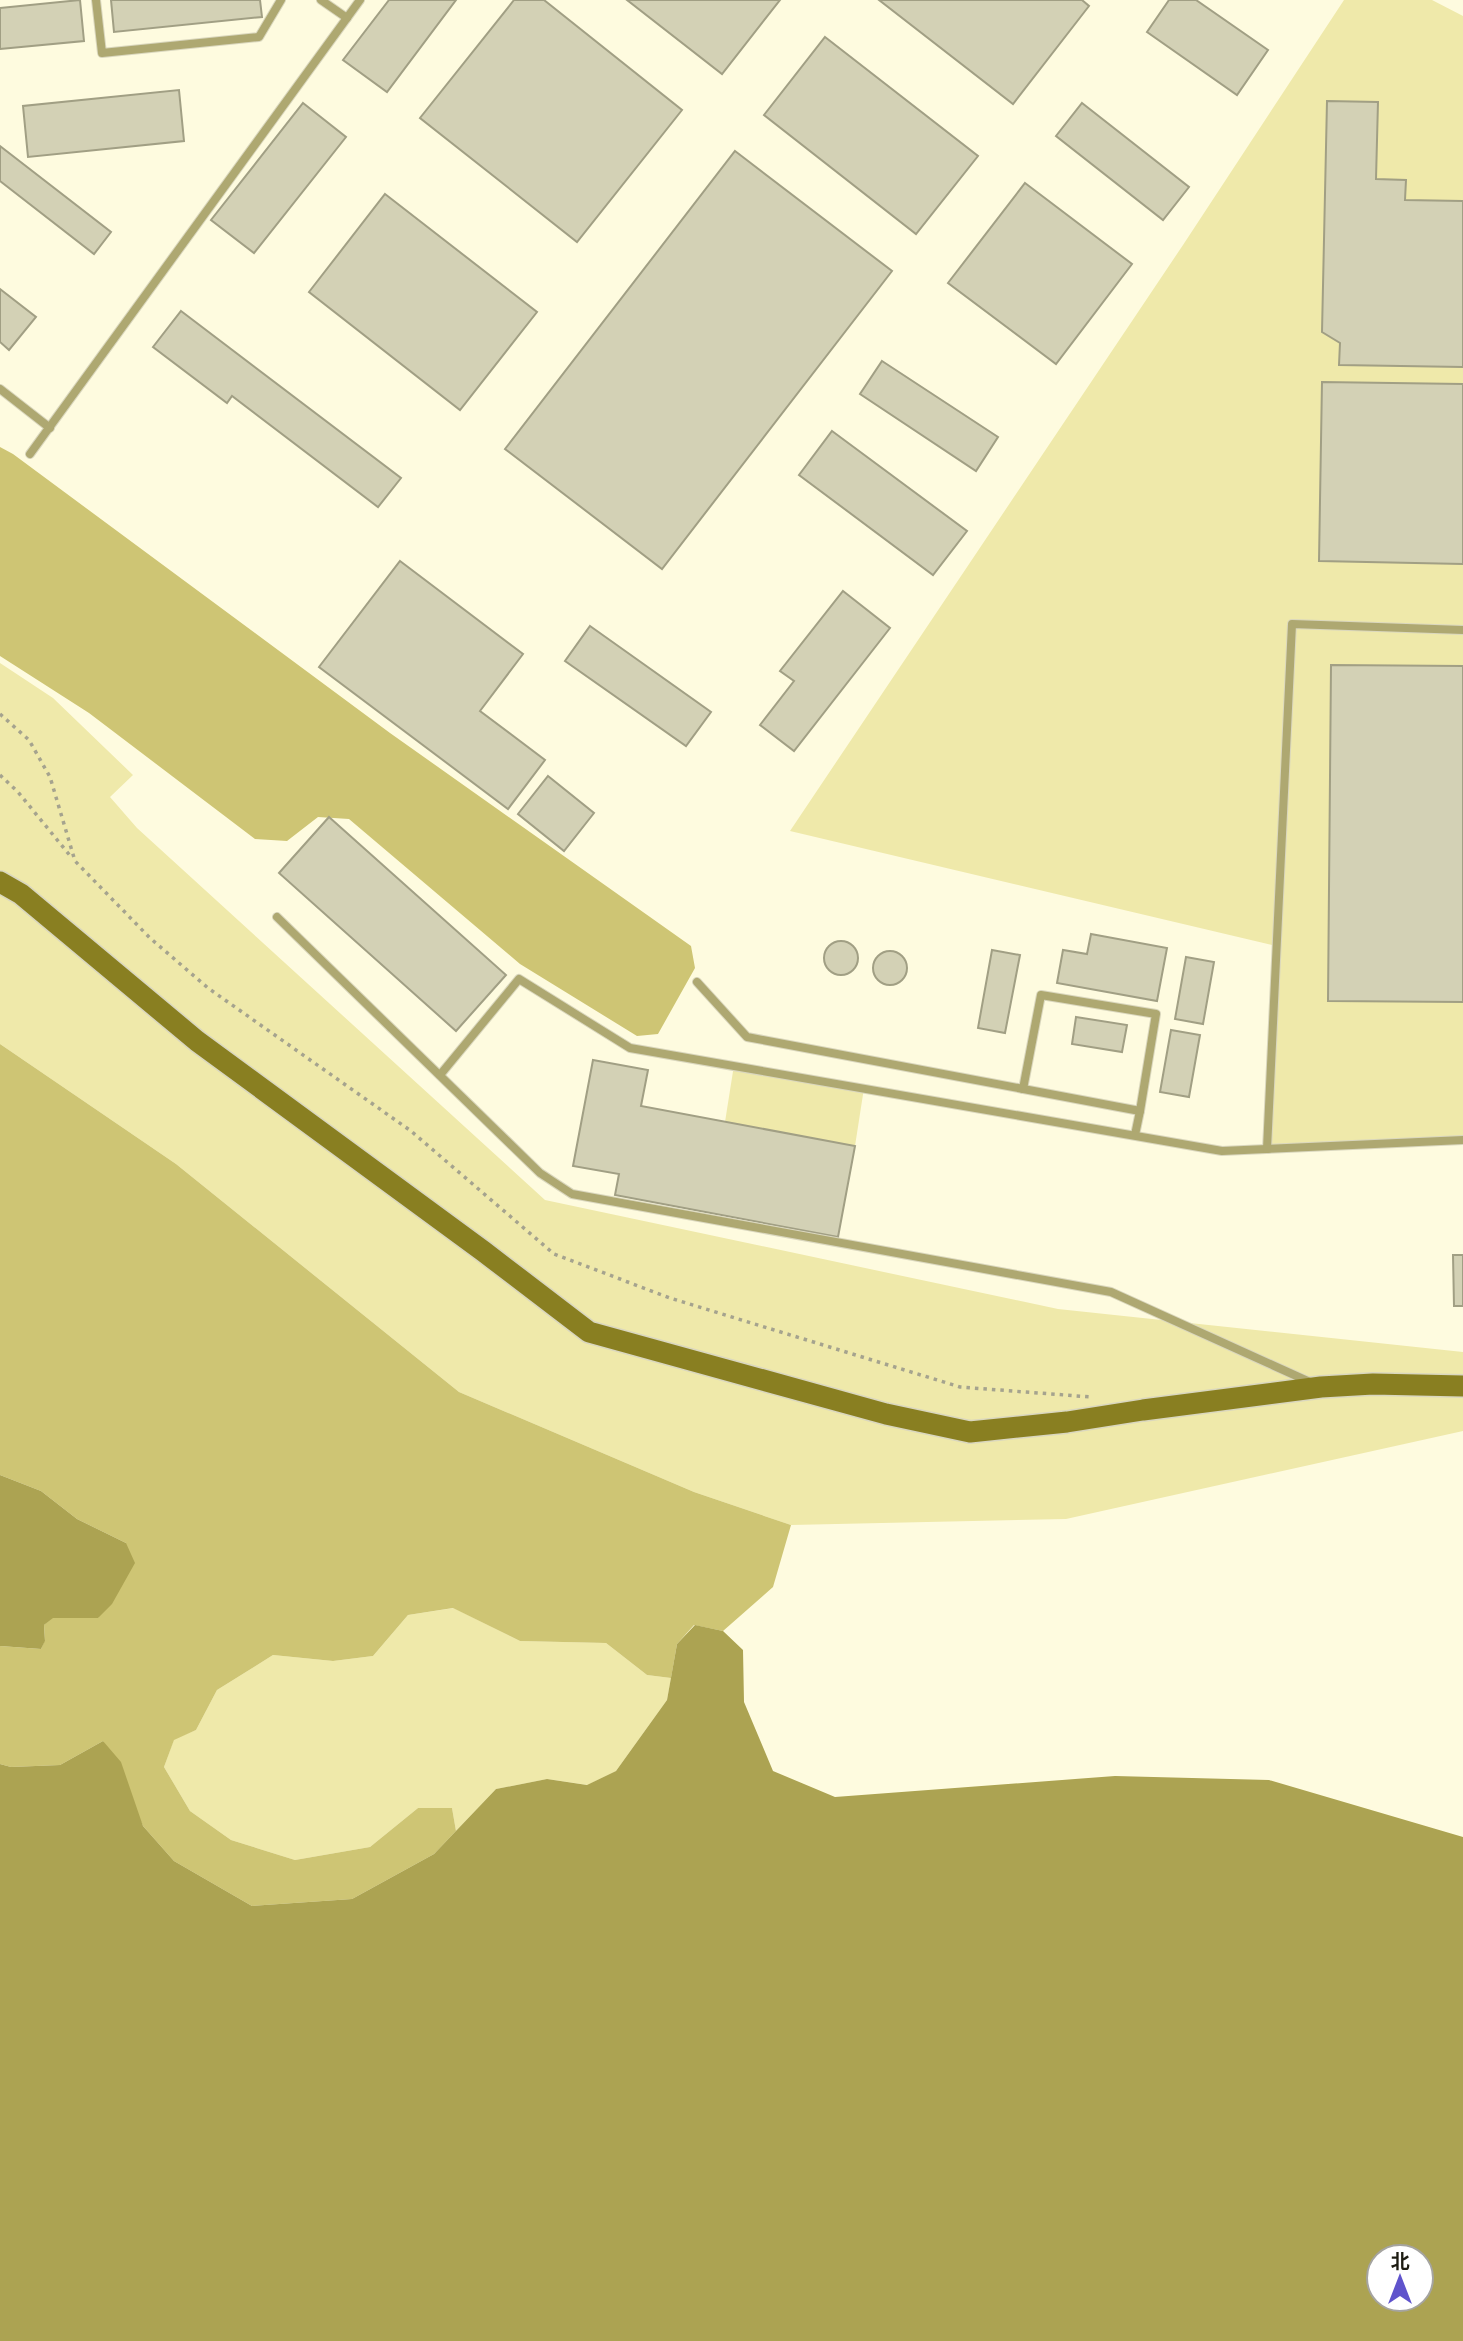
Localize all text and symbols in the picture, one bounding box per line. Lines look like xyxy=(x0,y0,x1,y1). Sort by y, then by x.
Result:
north arrow xyxy=(1365,2243,1435,2313)
text: 北 xyxy=(1390,2251,1410,2272)

